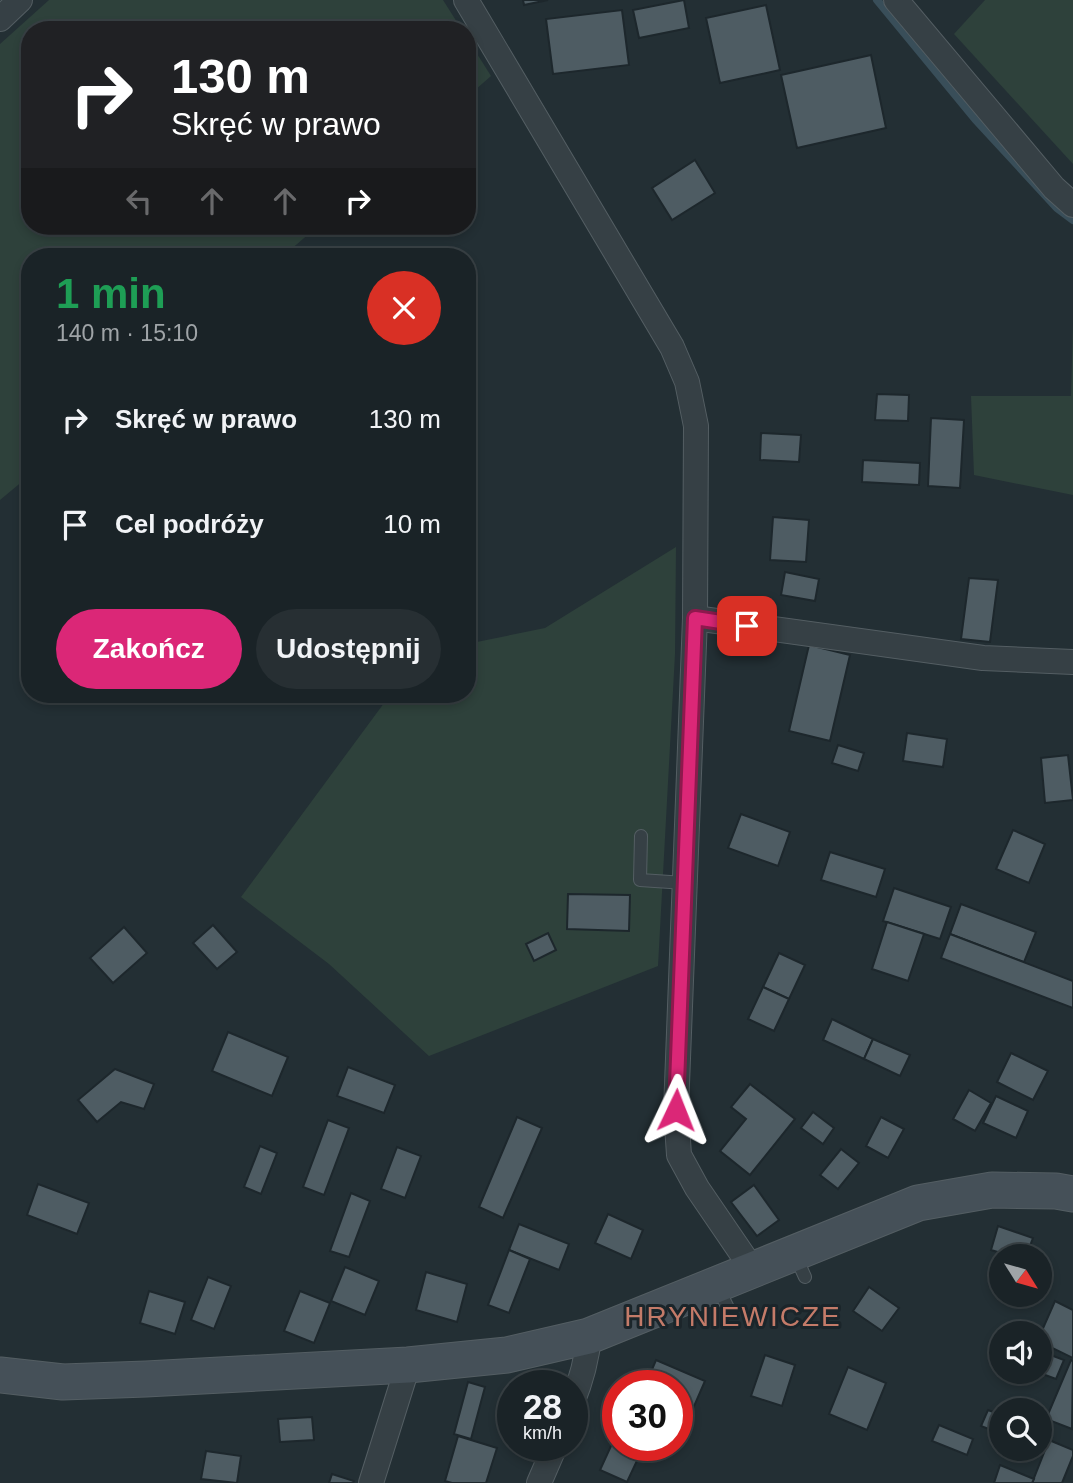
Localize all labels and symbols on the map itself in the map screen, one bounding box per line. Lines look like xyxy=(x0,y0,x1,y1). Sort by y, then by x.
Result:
pin xyxy=(717,596,777,656)
position arrow xyxy=(639,1073,713,1147)
north arrow xyxy=(989,1244,1052,1307)
district label: HRYNIEWICZE xyxy=(624,1301,842,1332)
speed limit sign: 30 xyxy=(602,1370,693,1461)

